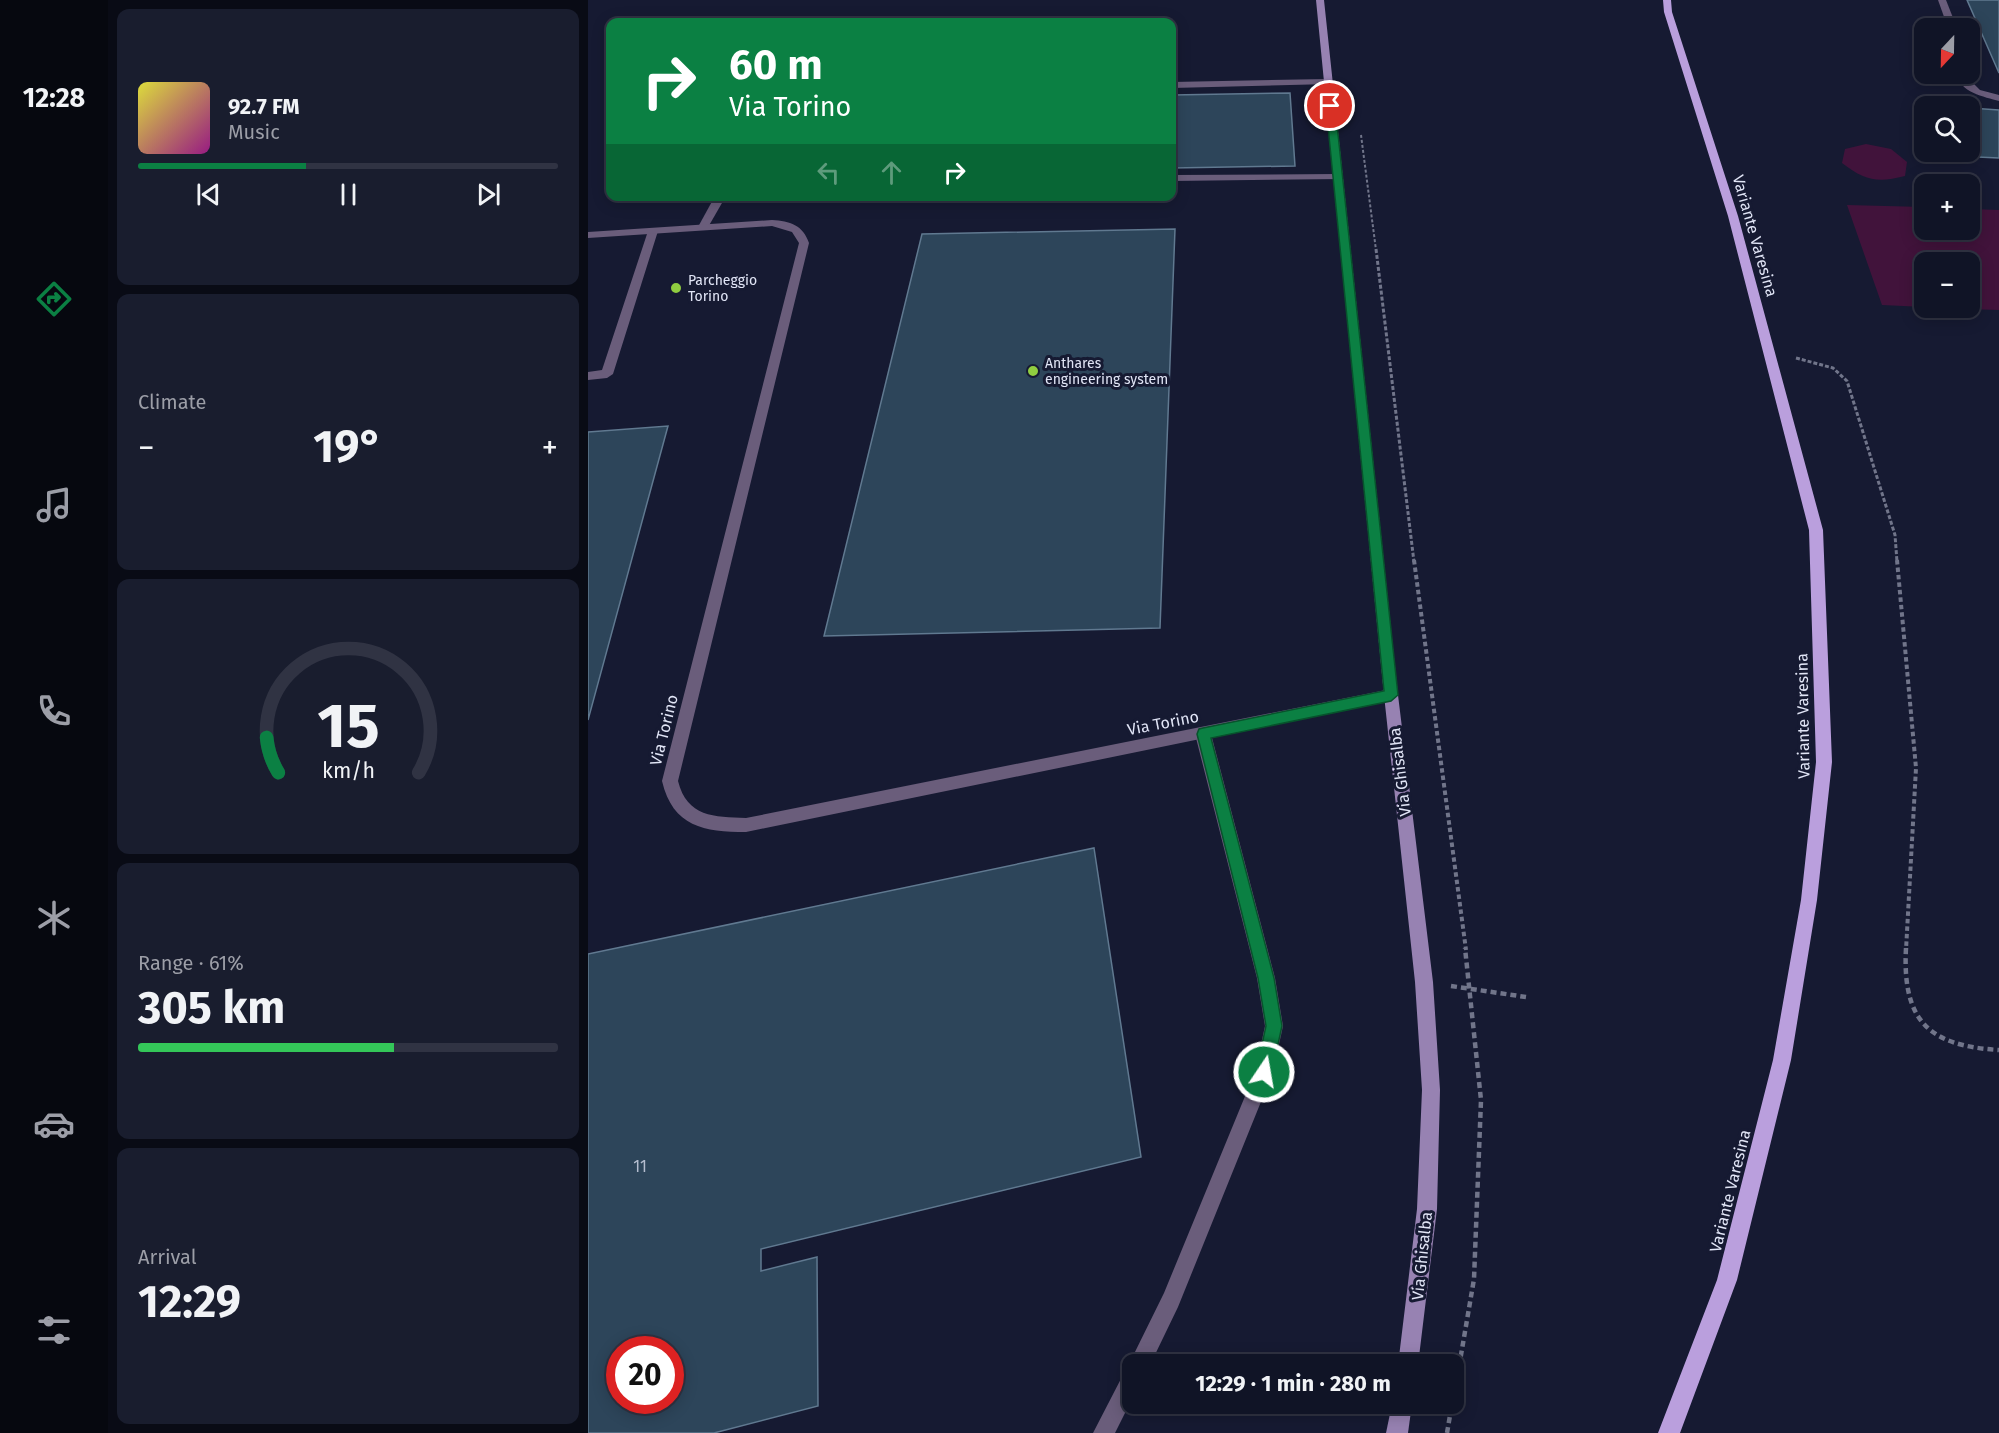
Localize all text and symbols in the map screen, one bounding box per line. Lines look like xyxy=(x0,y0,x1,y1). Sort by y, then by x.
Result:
north arrow xyxy=(1914,18,1980,84)
map controls xyxy=(1914,18,1980,318)
text: 60 m xyxy=(729,40,823,90)
icon: right xyxy=(630,42,708,120)
pin xyxy=(1304,80,1355,131)
text: 12:28 xyxy=(23,82,85,114)
icon: arrive xyxy=(1313,89,1346,122)
text: Via Torino xyxy=(729,91,851,123)
text: 92.7 FM xyxy=(228,93,299,120)
button: search xyxy=(1914,96,1980,162)
text: Music xyxy=(228,120,280,144)
icon: left xyxy=(812,156,845,189)
icon: ahead xyxy=(875,156,908,189)
icon: right xyxy=(938,156,971,189)
street label: Variante Varesina xyxy=(1729,173,1781,299)
button: + xyxy=(1914,174,1980,240)
icon: previous xyxy=(192,178,225,211)
icon: pause xyxy=(332,178,365,211)
icon: next xyxy=(472,178,505,211)
button: − xyxy=(1914,252,1980,318)
place label: Parcheggio Torino xyxy=(688,272,757,305)
icon: directions xyxy=(33,278,75,320)
marker: Parcheggio Torino xyxy=(669,281,683,295)
place label: Anthares engineering system xyxy=(1045,355,1168,388)
marker: Anthares engineering system xyxy=(1026,364,1040,378)
text: Climate xyxy=(138,390,206,414)
text: 19° xyxy=(313,420,383,474)
text: − xyxy=(138,428,155,468)
text: + xyxy=(542,428,558,468)
icon: music xyxy=(33,484,75,526)
street label: Variante Varesina xyxy=(1792,653,1814,779)
icon: phone xyxy=(33,690,75,732)
text: 15 xyxy=(317,690,379,765)
street label: Via Torino xyxy=(646,693,682,767)
street label: Via Torino xyxy=(1126,707,1200,739)
street label: Via Ghisalba xyxy=(1385,727,1415,817)
text: km/h xyxy=(321,759,375,785)
icon: climate xyxy=(33,897,75,939)
text: Range · 61% xyxy=(138,951,244,975)
text: 305 km xyxy=(138,981,285,1035)
position arrow xyxy=(1232,1040,1296,1104)
icon: car xyxy=(33,1103,75,1145)
street label: Variante Varesina xyxy=(1706,1128,1754,1254)
house number: 11 xyxy=(633,1157,647,1176)
street label: Via Ghisalba xyxy=(1408,1211,1436,1301)
text: Arrival xyxy=(138,1245,197,1269)
text: 12:29 xyxy=(138,1275,241,1329)
icon: filters xyxy=(33,1309,75,1351)
speed limit sign: 20 xyxy=(606,1336,684,1414)
text: 12:29 · 1 min · 280 m xyxy=(1195,1370,1391,1397)

